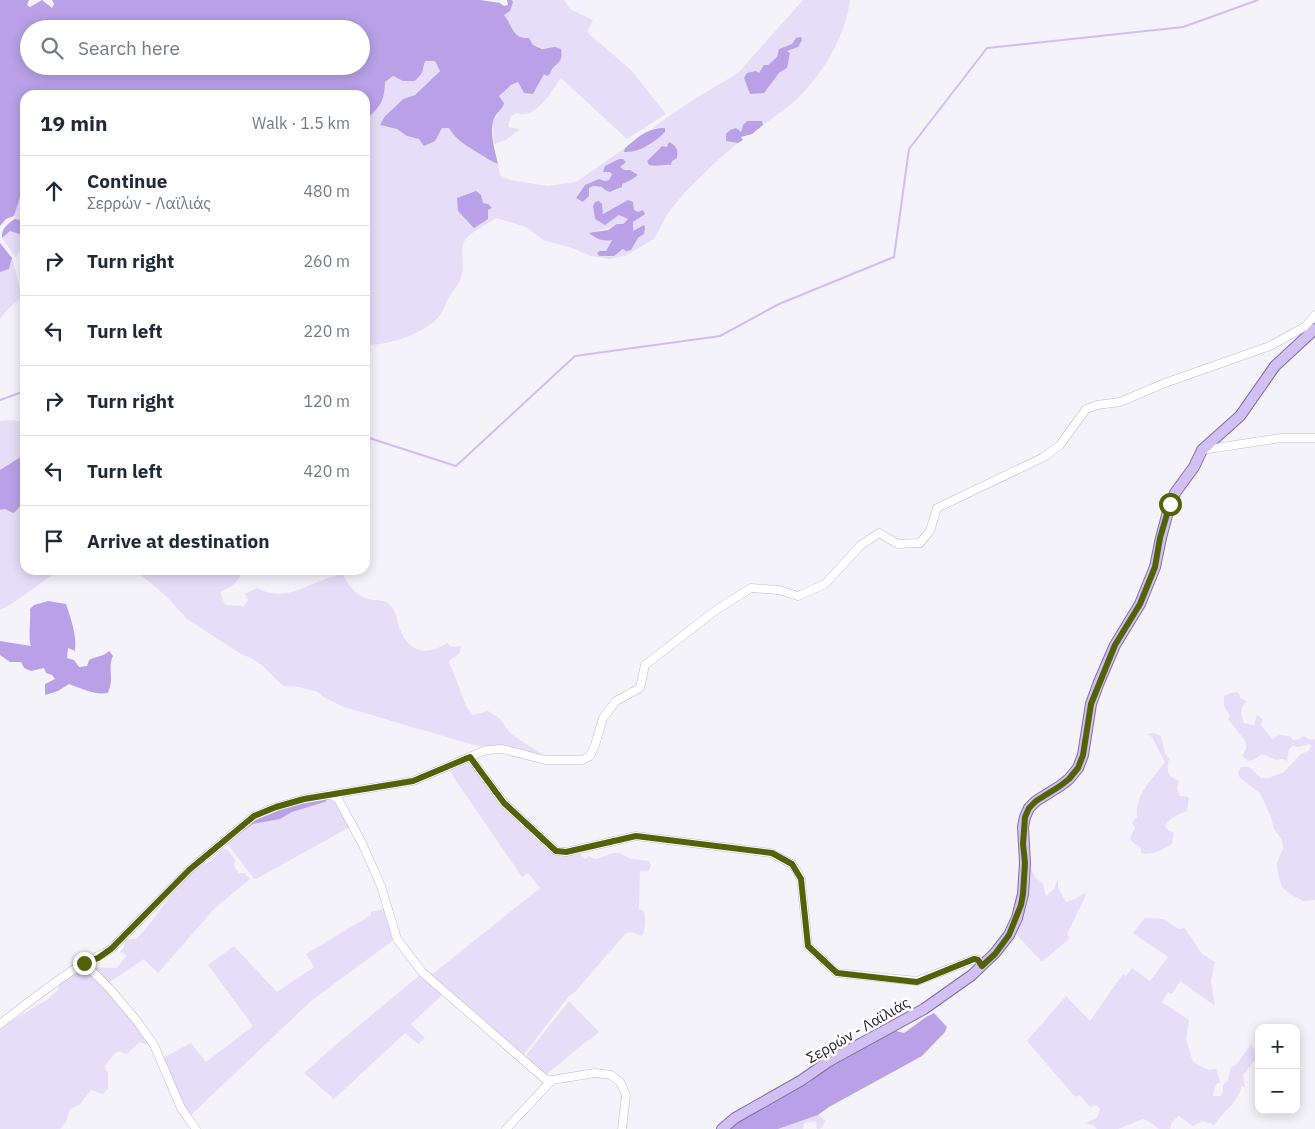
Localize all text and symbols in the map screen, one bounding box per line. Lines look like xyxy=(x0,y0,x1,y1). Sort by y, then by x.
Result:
search box xyxy=(20,20,370,75)
icon: search xyxy=(38,34,66,62)
text: Search here xyxy=(78,36,180,60)
text: 19 min xyxy=(40,109,107,137)
text: Walk · 1.5 km xyxy=(252,113,350,133)
text: Continue xyxy=(87,169,167,193)
icon: ahead xyxy=(40,177,68,205)
text: 480 m xyxy=(303,181,350,201)
text: Σερρών - Λαϊλιάς xyxy=(87,193,211,213)
icon: right xyxy=(40,247,68,275)
text: Turn right xyxy=(87,249,174,273)
text: 260 m xyxy=(303,251,350,271)
icon: left xyxy=(40,317,68,345)
text: Turn left xyxy=(87,319,163,343)
text: 220 m xyxy=(303,321,350,341)
icon: right xyxy=(40,387,68,415)
text: Turn right xyxy=(87,389,174,413)
text: 120 m xyxy=(303,391,350,411)
icon: left xyxy=(40,457,68,485)
text: Turn left xyxy=(87,459,163,483)
text: 420 m xyxy=(303,461,350,481)
route start xyxy=(1159,493,1182,516)
icon: arrive xyxy=(40,527,68,555)
text: Arrive at destination xyxy=(87,529,270,553)
route end xyxy=(73,952,96,975)
street label: Σερρών - Λαϊλιάς xyxy=(803,993,913,1067)
map controls xyxy=(1255,1024,1300,1114)
button: + xyxy=(1255,1024,1300,1069)
button: − xyxy=(1255,1069,1300,1114)

